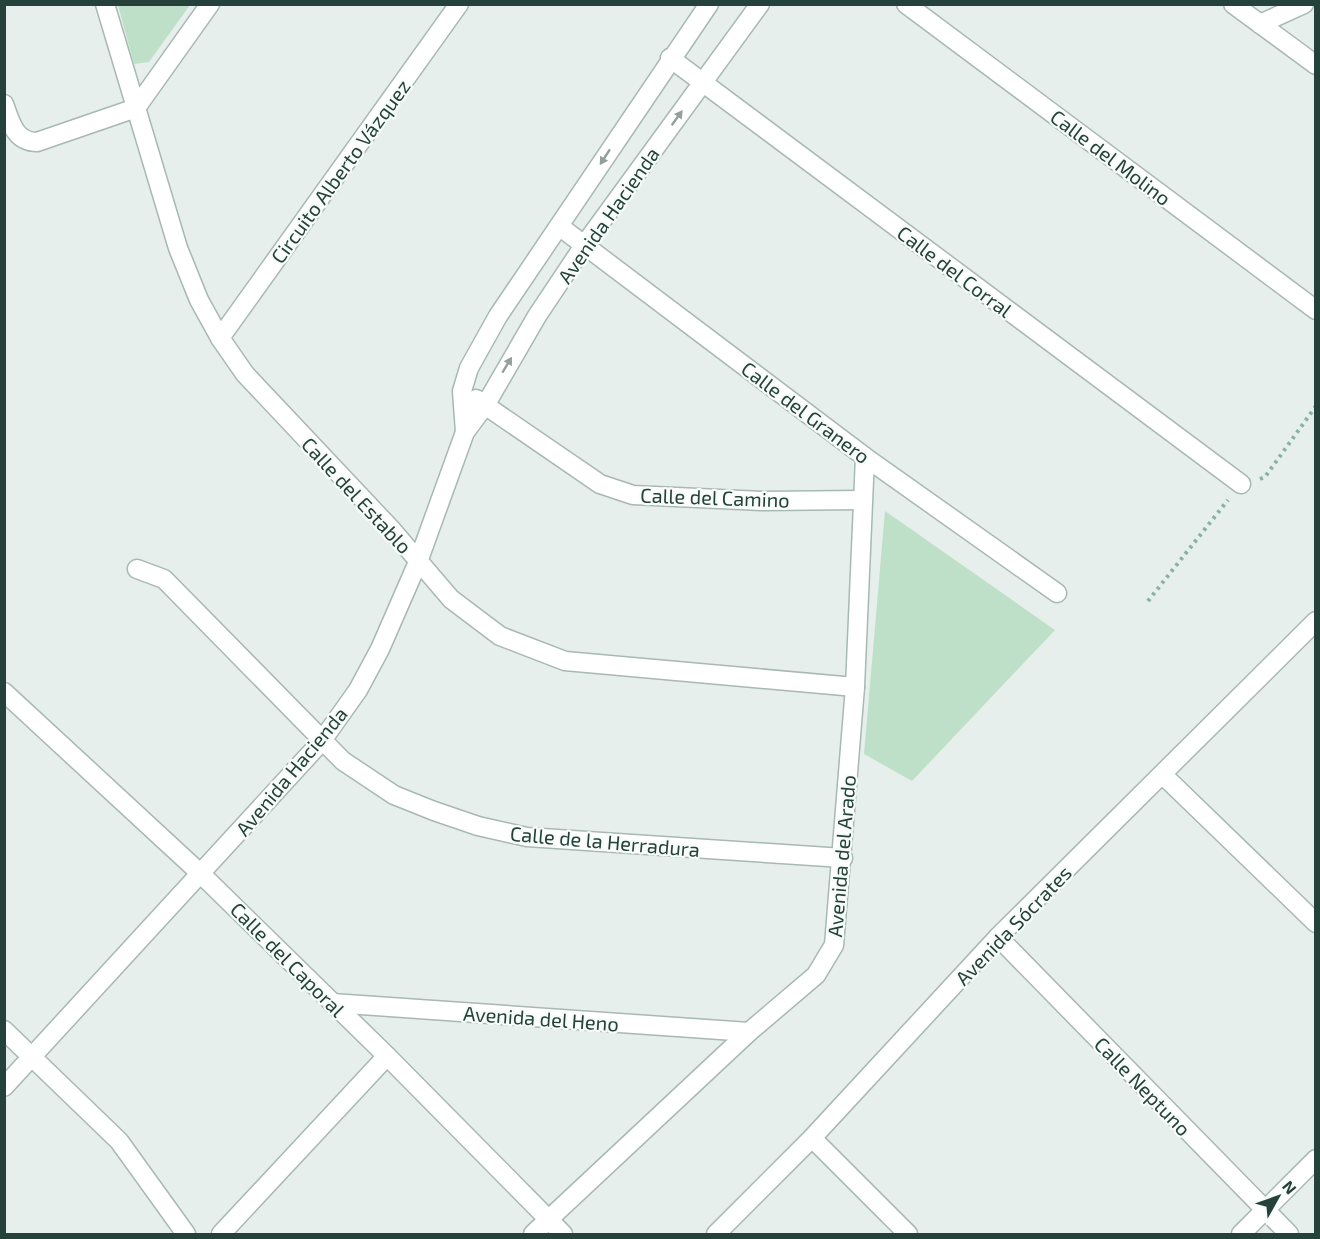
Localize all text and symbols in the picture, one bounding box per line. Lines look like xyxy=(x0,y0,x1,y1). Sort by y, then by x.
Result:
street label: Circuito Alberto Vázquez xyxy=(265,74,415,268)
street label: Calle del Molino xyxy=(1046,104,1176,210)
one-way arrow xyxy=(671,110,683,125)
street label: Avenida Hacienda xyxy=(552,142,664,288)
one-way arrow xyxy=(599,149,610,165)
street label: Calle del Corral xyxy=(893,220,1017,322)
street label: Calle del Granero xyxy=(737,356,875,468)
one-way arrow xyxy=(502,357,513,373)
street label: Calle del Establo xyxy=(297,432,417,558)
street label: Calle del Camino xyxy=(640,482,790,512)
street label: Avenida Hacienda xyxy=(230,702,352,840)
street label: Avenida del Arado xyxy=(822,774,860,938)
street label: Calle de la Herradura xyxy=(509,821,701,861)
street label: Avenida Sócrates xyxy=(950,860,1076,990)
street label: Calle del Caporal xyxy=(226,897,350,1021)
street label: Avenida del Heno xyxy=(462,1001,620,1035)
street label: Calle Neptuno xyxy=(1090,1032,1196,1140)
north arrow xyxy=(1248,1167,1308,1227)
text: N xyxy=(1279,1177,1301,1198)

